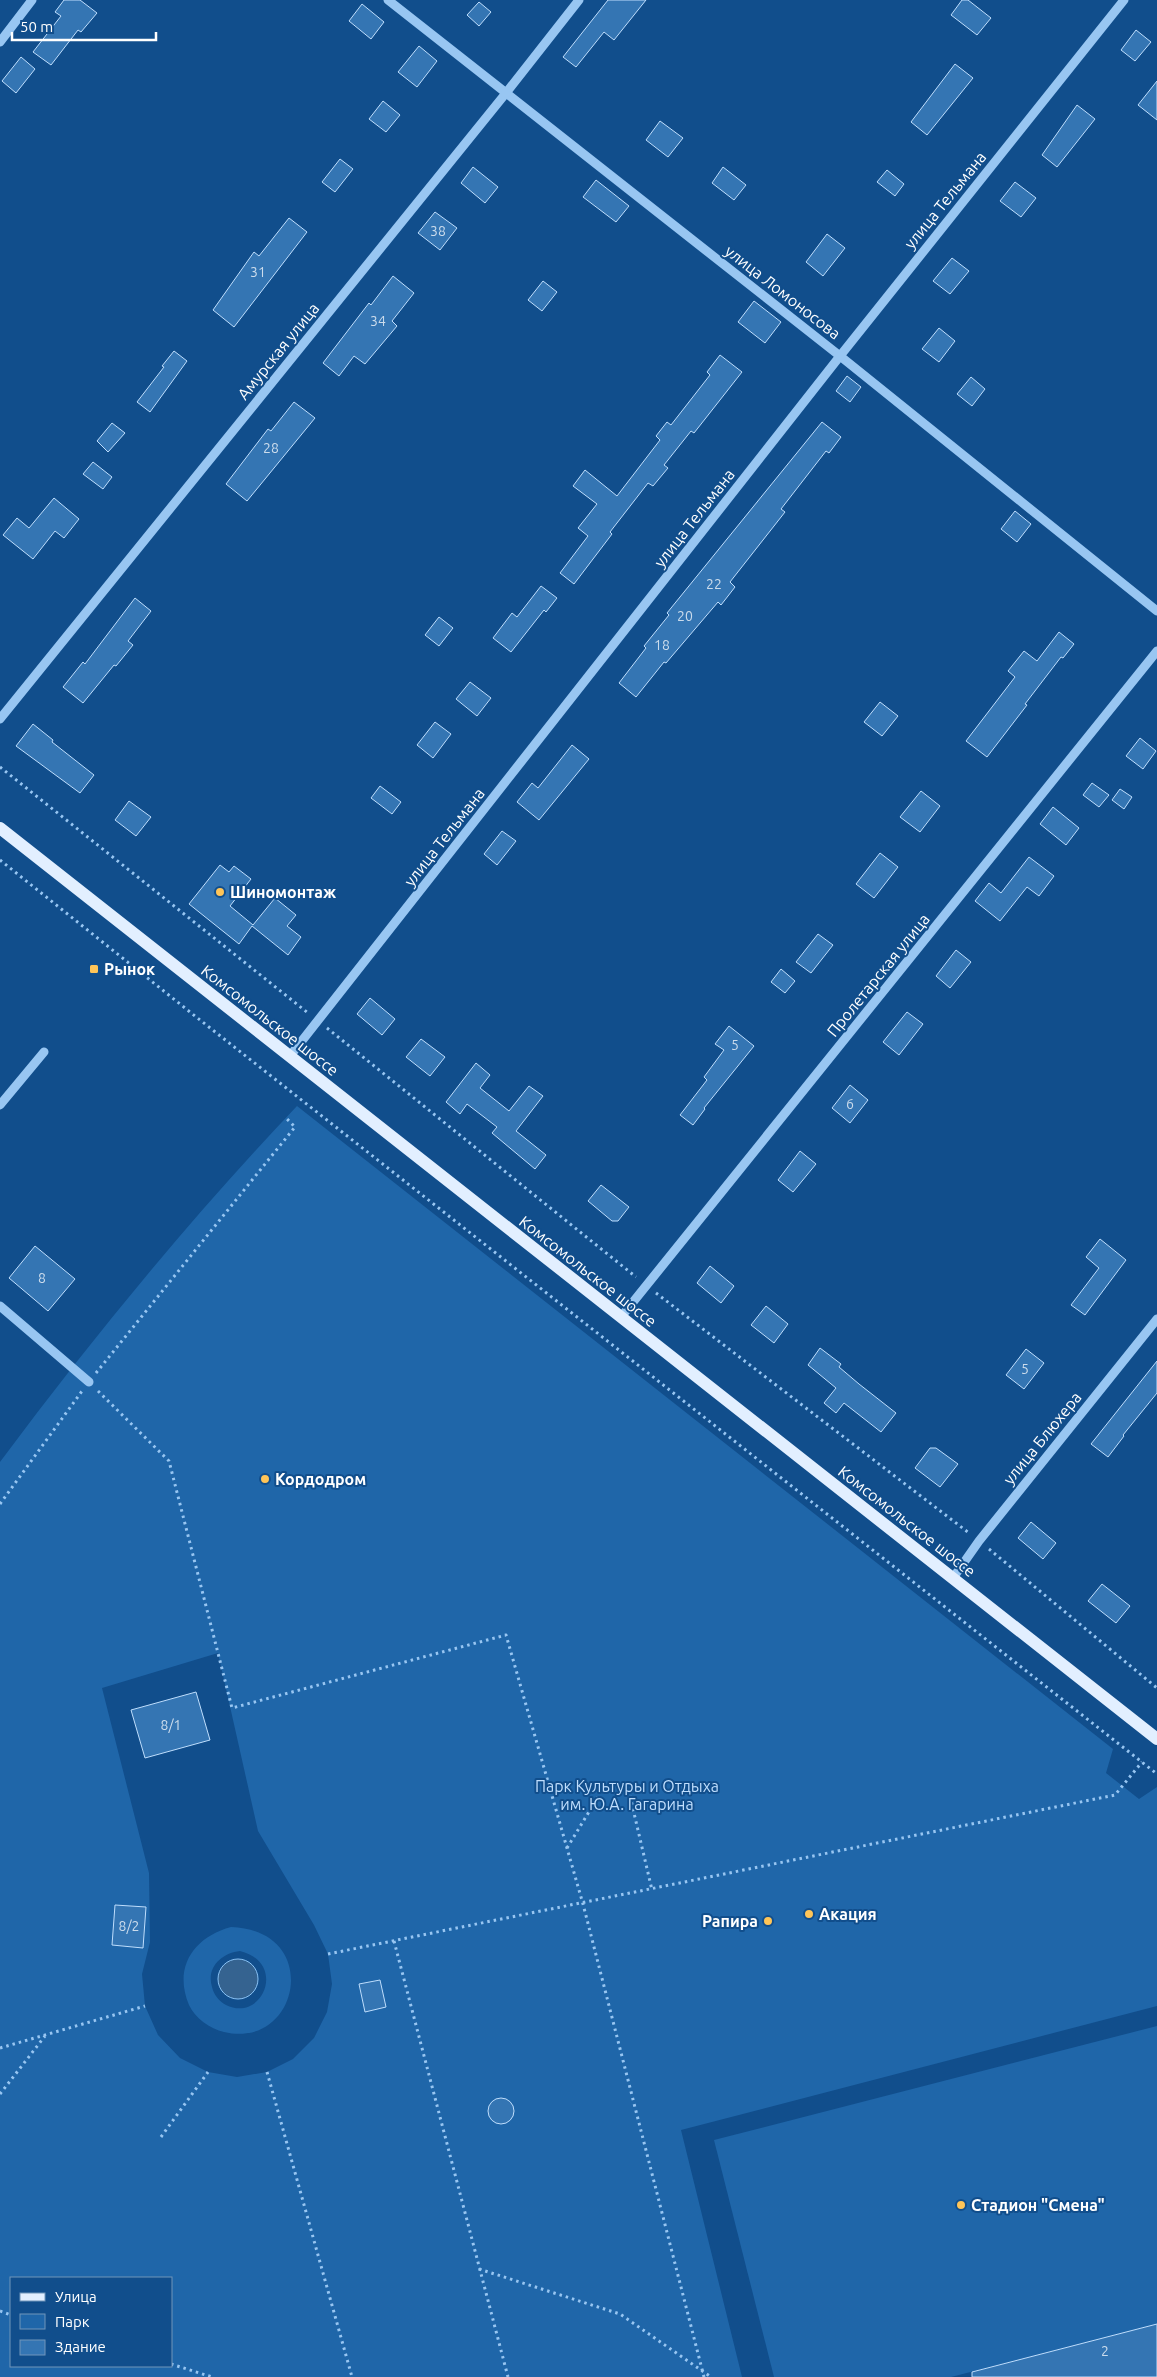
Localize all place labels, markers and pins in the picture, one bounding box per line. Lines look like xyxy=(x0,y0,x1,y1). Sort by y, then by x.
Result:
place label: Шиномонтаж xyxy=(230,883,336,901)
marker: Шиномонтаж xyxy=(214,886,226,898)
place label: Рынок xyxy=(104,960,155,978)
marker: Рынок xyxy=(88,963,100,975)
place label: Кордодром xyxy=(275,1470,366,1488)
marker: Кордодром xyxy=(259,1473,271,1485)
place label: Акация xyxy=(819,1905,877,1923)
marker: Акация xyxy=(803,1908,815,1920)
place label: Рапира xyxy=(702,1912,758,1930)
marker: Рапира xyxy=(762,1915,774,1927)
place label: Стадион "Смена" xyxy=(971,2196,1105,2214)
marker: Стадион "Смена" xyxy=(955,2199,967,2211)

